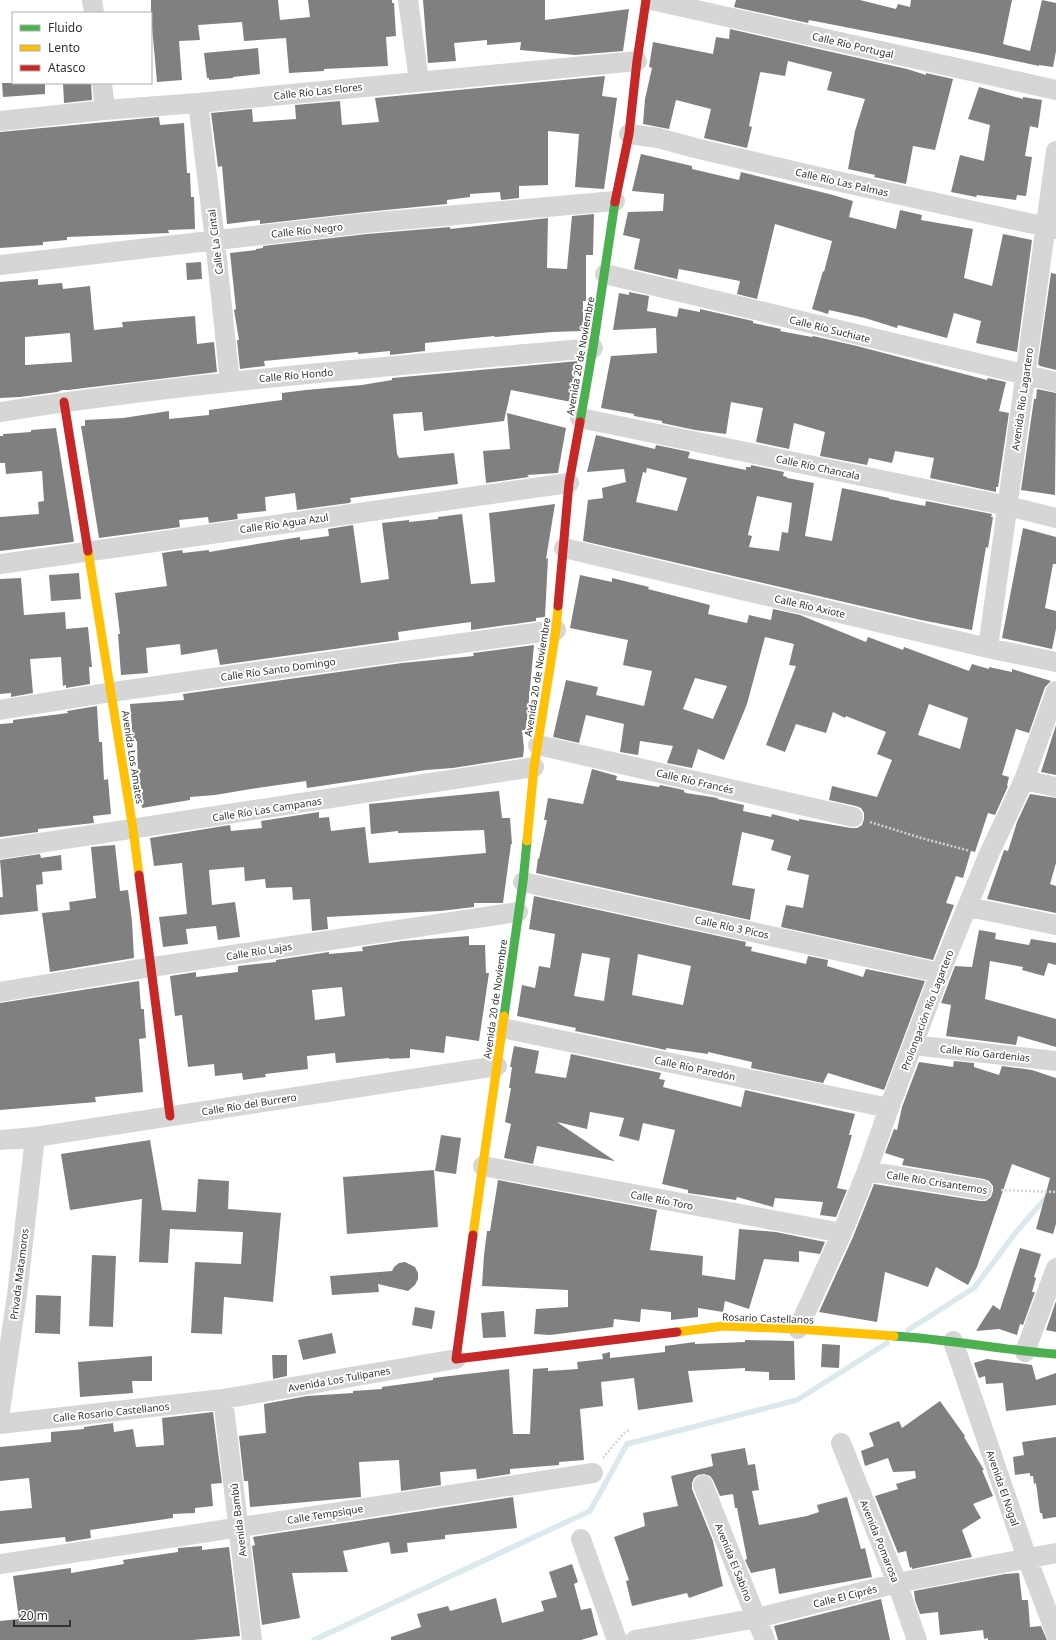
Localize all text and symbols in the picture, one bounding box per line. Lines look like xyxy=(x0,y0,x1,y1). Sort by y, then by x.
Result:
legend xyxy=(12,12,152,84)
text: Fluido xyxy=(48,19,82,36)
street label: Calle Río Portugal xyxy=(811,29,895,61)
text: Lento xyxy=(48,39,80,56)
text: Atasco xyxy=(48,59,86,76)
street label: Calle Río Las Flores xyxy=(273,79,363,103)
street label: Calle Río Las Palmas xyxy=(794,164,890,200)
street label: Calle La Cintal xyxy=(204,209,226,275)
street label: Calle Río Negro xyxy=(270,219,344,241)
street label: Avenida 20 de Noviembre xyxy=(563,295,597,417)
street label: Calle Río Suchiate xyxy=(788,312,872,346)
street label: Avenida Río Lagartero xyxy=(1008,347,1036,451)
street label: Calle Río Hondo xyxy=(258,365,334,385)
street label: Calle Río Chancala xyxy=(775,451,861,483)
street label: Calle Río Agua Azul xyxy=(239,510,329,536)
street label: Calle Río Axiote xyxy=(773,591,847,621)
street label: Avenida 20 de Noviembre xyxy=(521,616,553,738)
street label: Calle Río Santo Domingo xyxy=(220,654,336,684)
street label: Avenida Los Amates xyxy=(119,709,147,805)
street label: Calle Río Francés xyxy=(655,765,735,797)
street label: Calle Río Las Campanas xyxy=(211,793,323,825)
street label: Calle Río 3 Picos xyxy=(694,912,771,942)
street label: Avenida 20 de Noviembre xyxy=(480,938,510,1060)
street label: Calle Río Lajas xyxy=(225,939,293,963)
street label: Prolongación Río Lagartero xyxy=(897,948,957,1072)
street label: Calle Río Gardenias xyxy=(939,1041,1031,1065)
street label: Calle Río Paredón xyxy=(653,1053,737,1083)
street label: Calle Río del Burrero xyxy=(200,1090,298,1118)
street label: Calle Río Crisantemos xyxy=(886,1167,989,1197)
street label: Calle Río Toro xyxy=(629,1187,695,1213)
street label: Privada Matamoros xyxy=(6,1227,32,1320)
street label: Rosario Castellanos xyxy=(722,1309,814,1327)
street label: Avenida Los Tulipanes xyxy=(287,1363,391,1395)
street label: Calle Rosario Castellanos xyxy=(52,1399,170,1425)
street label: Avenida El Nogal xyxy=(984,1448,1022,1528)
street label: Avenida Bambú xyxy=(227,1482,249,1558)
street label: Avenida Pomarosa xyxy=(857,1498,903,1584)
street label: Calle Tempsique xyxy=(286,1501,364,1527)
street label: Avenida El Sabino xyxy=(712,1521,756,1603)
street label: Calle El Ciprés xyxy=(812,1581,879,1611)
scale bar xyxy=(14,1602,70,1628)
text: 20 m xyxy=(20,1607,48,1624)

